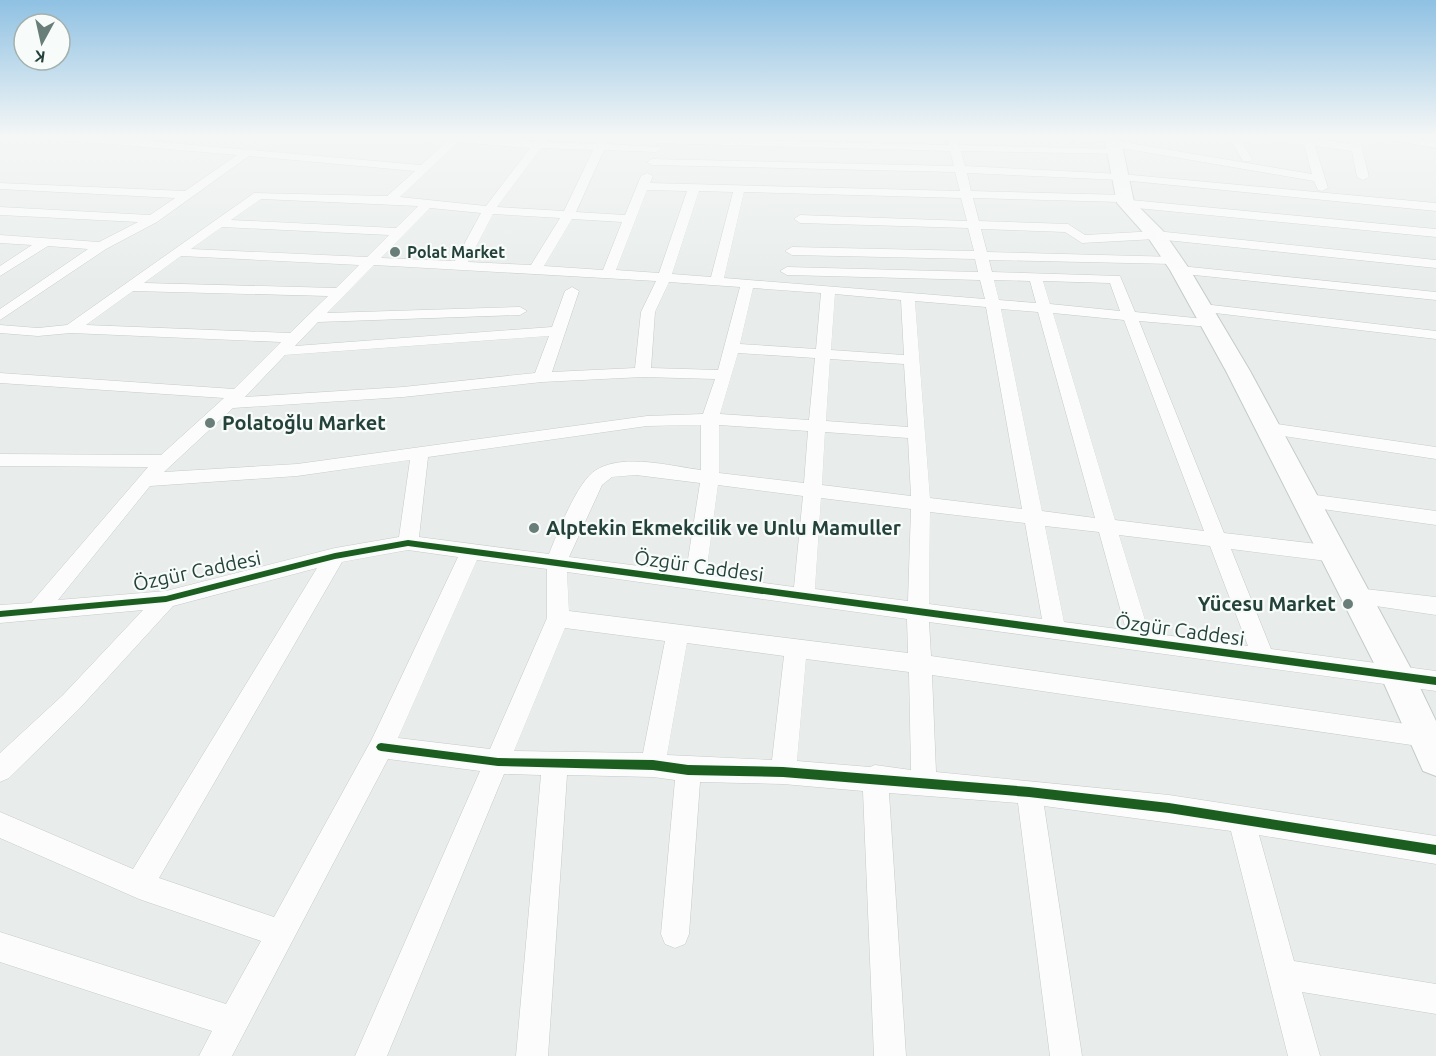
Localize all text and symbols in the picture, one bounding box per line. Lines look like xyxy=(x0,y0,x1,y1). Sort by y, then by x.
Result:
north arrow xyxy=(12,12,72,72)
text: K xyxy=(33,47,46,67)
place label: Polat Market xyxy=(407,243,505,261)
marker: Polat Market xyxy=(388,245,402,259)
place label: Polatoğlu Market xyxy=(222,411,386,434)
marker: Polatoğlu Market xyxy=(203,416,217,430)
place label: Alptekin Ekmekcilik ve Unlu Mamuller xyxy=(546,516,902,539)
marker: Alptekin Ekmekcilik ve Unlu Mamuller xyxy=(527,521,541,535)
street label: Özgür Caddesi xyxy=(633,545,765,586)
street label: Özgür Caddesi xyxy=(131,546,263,595)
place label: Yücesu Market xyxy=(1198,592,1336,615)
marker: Yücesu Market xyxy=(1341,597,1355,611)
street label: Özgür Caddesi xyxy=(1114,609,1246,650)

